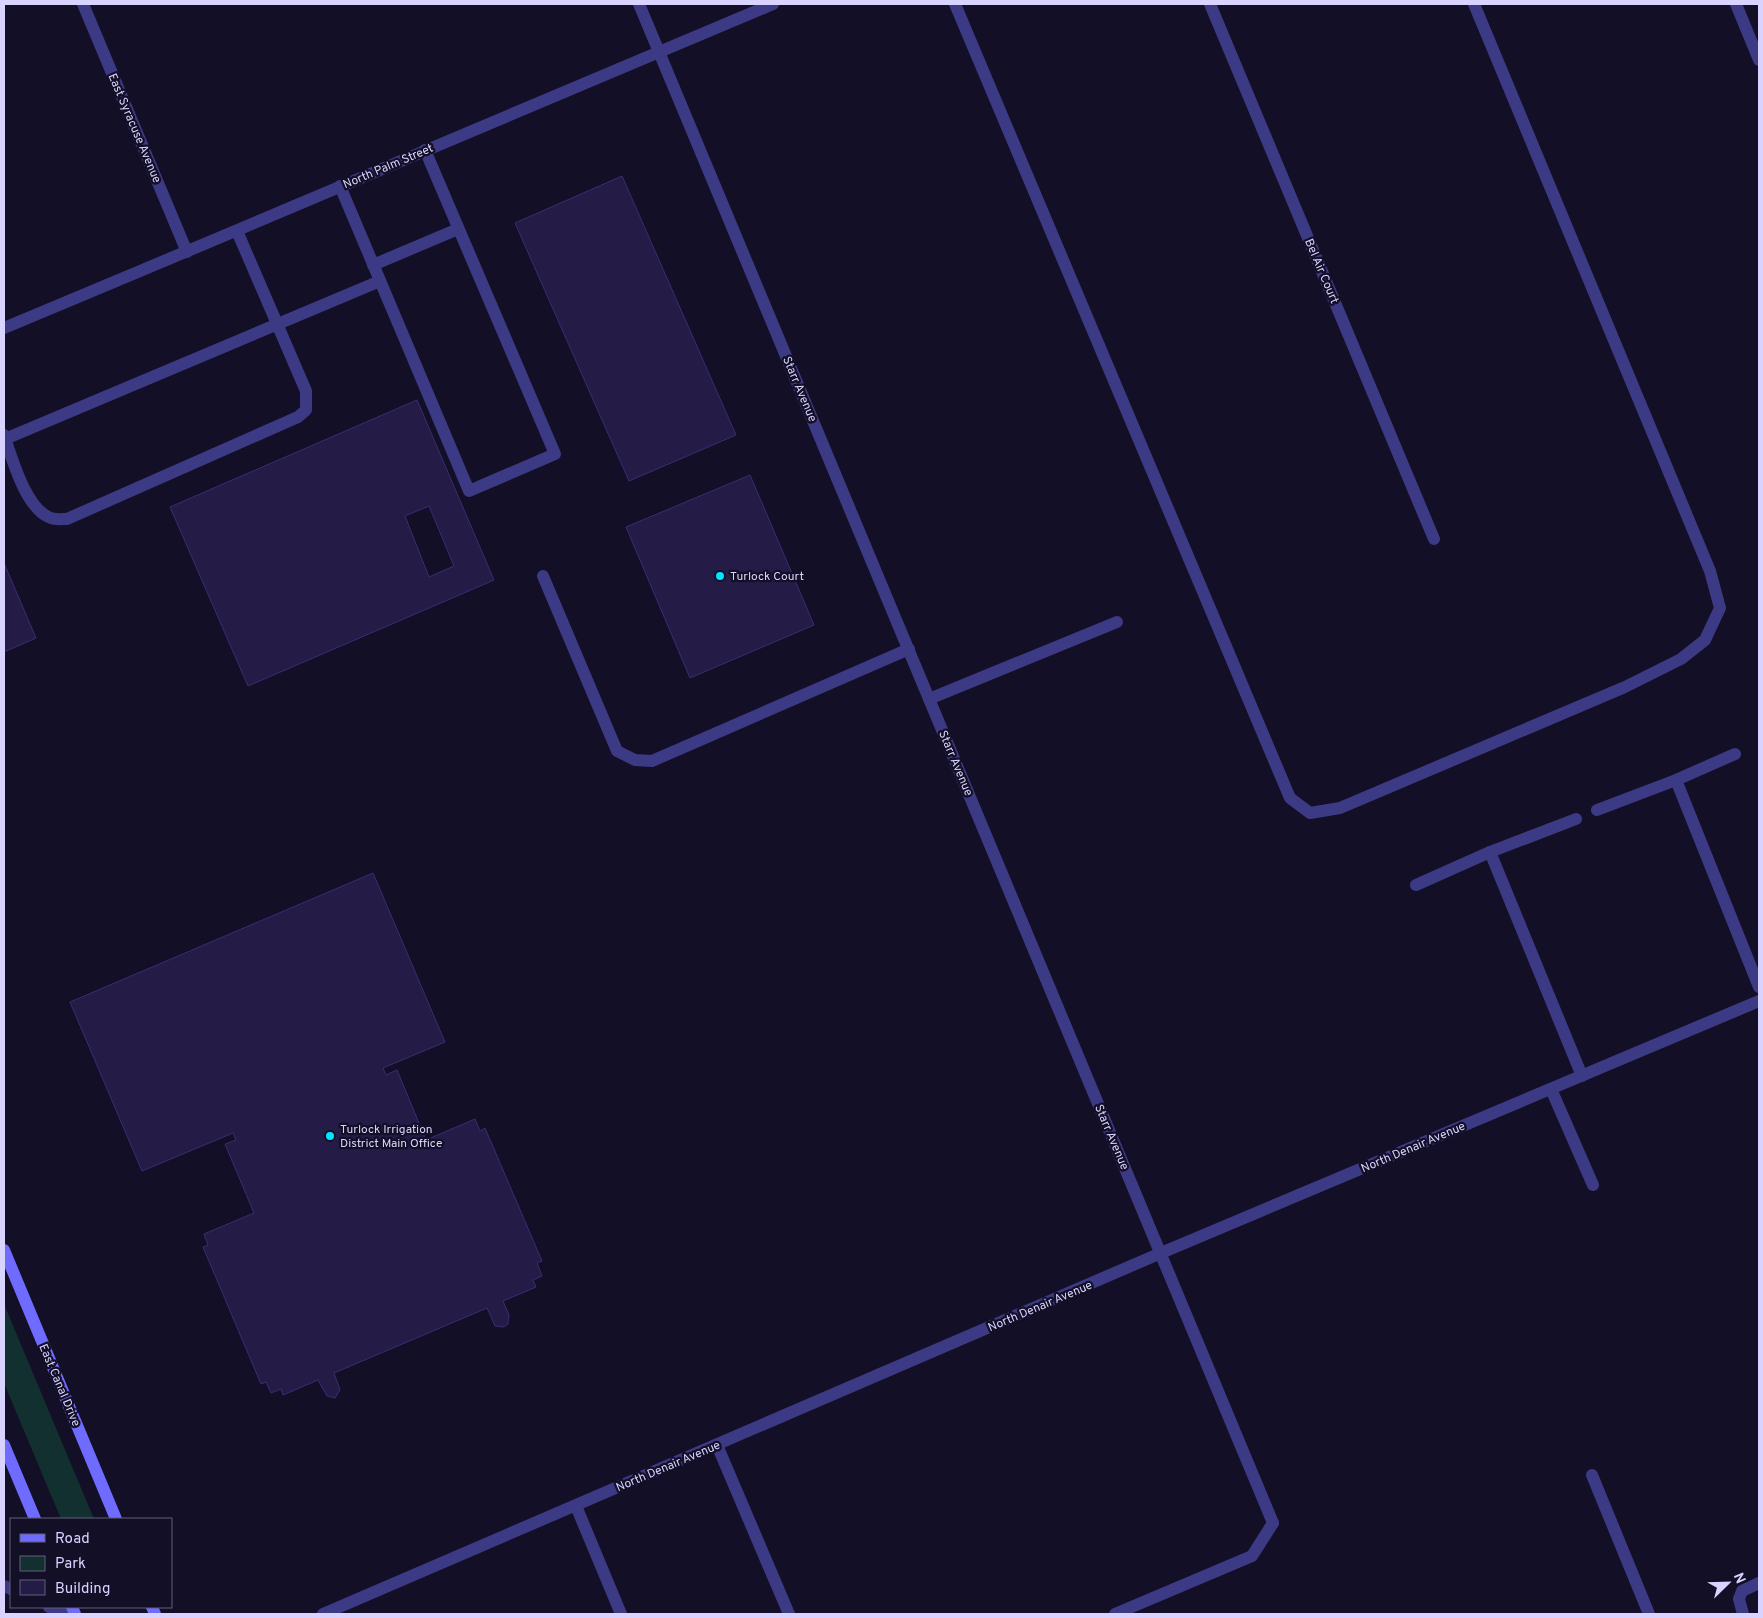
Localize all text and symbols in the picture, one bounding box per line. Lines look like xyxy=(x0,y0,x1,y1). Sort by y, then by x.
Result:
street label: East Syracuse Avenue xyxy=(104,71,164,186)
street label: North Palm Street xyxy=(341,141,436,193)
street label: Bel Air Court xyxy=(1300,236,1342,306)
street label: Starr Avenue xyxy=(778,354,820,425)
place label: Turlock Court xyxy=(730,569,804,585)
marker: Turlock Court xyxy=(714,570,726,582)
street label: Starr Avenue xyxy=(934,728,976,799)
street label: Starr Avenue xyxy=(1090,1102,1132,1173)
street label: North Denair Avenue xyxy=(1359,1119,1468,1177)
place label: Turlock Irrigation District Main Office xyxy=(340,1122,442,1152)
marker: Turlock Irrigation District Main Office xyxy=(324,1130,336,1142)
street label: North Denair Avenue xyxy=(986,1278,1095,1336)
street label: East Canal Drive xyxy=(35,1342,84,1429)
street label: North Denair Avenue xyxy=(614,1438,723,1496)
legend xyxy=(10,1518,172,1608)
text: Road xyxy=(55,1530,90,1549)
text: Park xyxy=(55,1555,86,1574)
north arrow xyxy=(1703,1558,1753,1608)
text: N xyxy=(1729,1571,1748,1586)
text: Building xyxy=(55,1580,110,1599)

